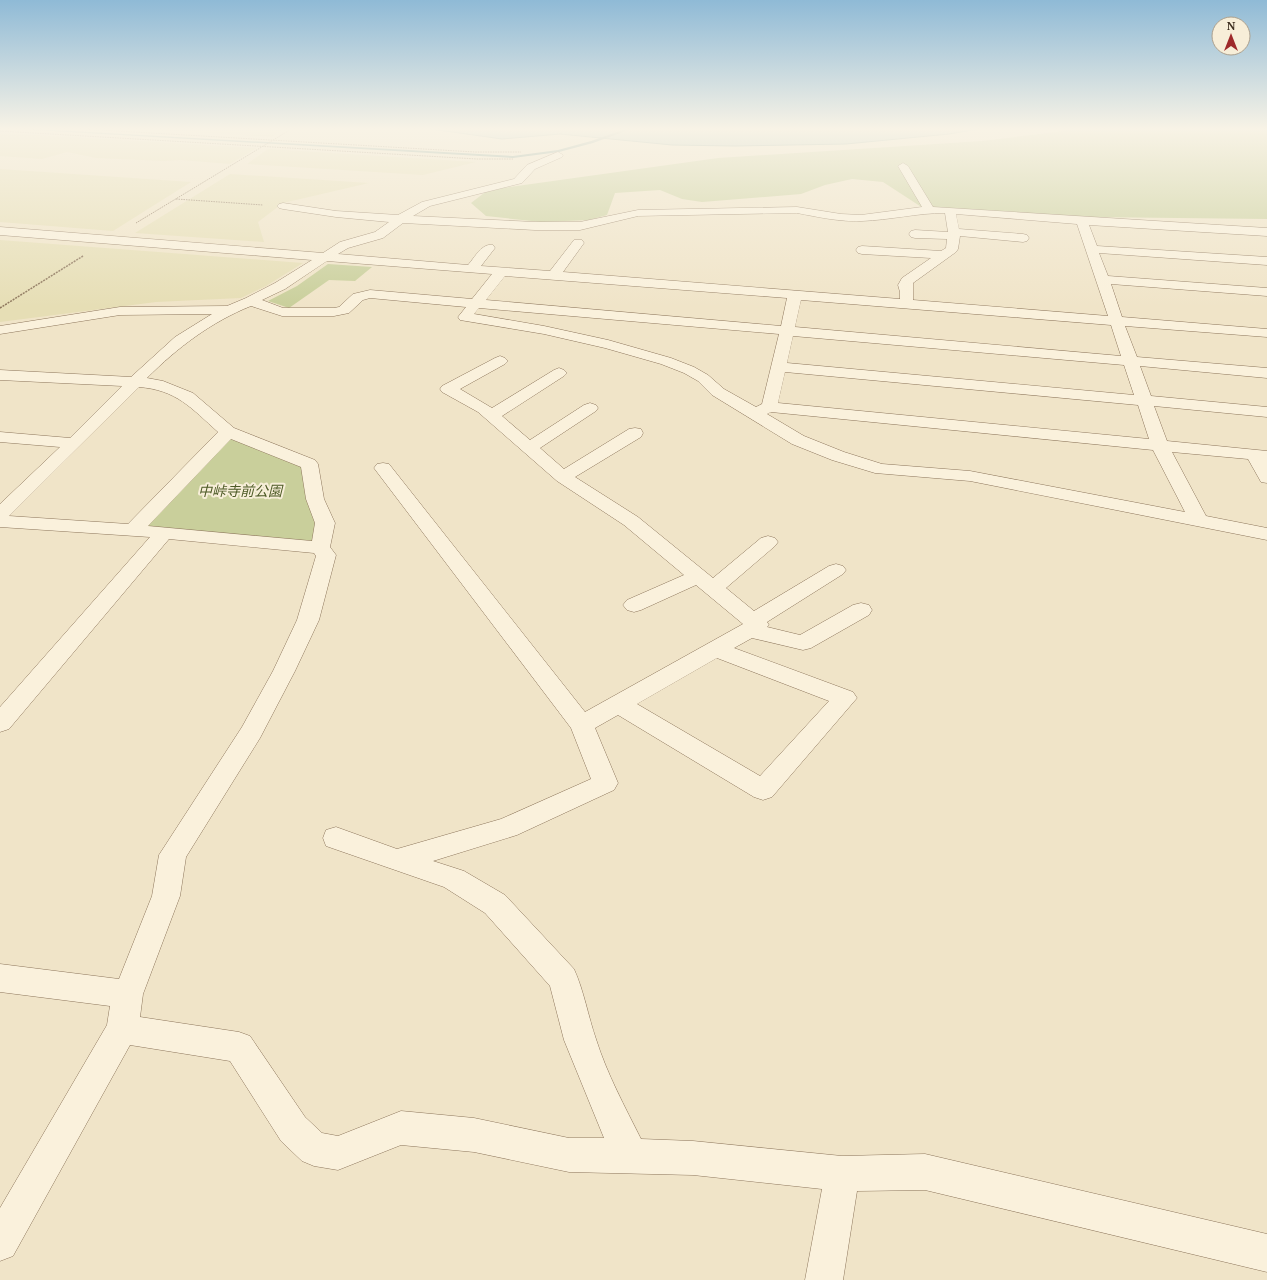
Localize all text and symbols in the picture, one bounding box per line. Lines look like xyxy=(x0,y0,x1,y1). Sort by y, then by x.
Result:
north arrow xyxy=(1211,16,1251,56)
text: N xyxy=(1227,18,1236,33)
park label: 中峠寺前公園 xyxy=(198,481,284,500)

